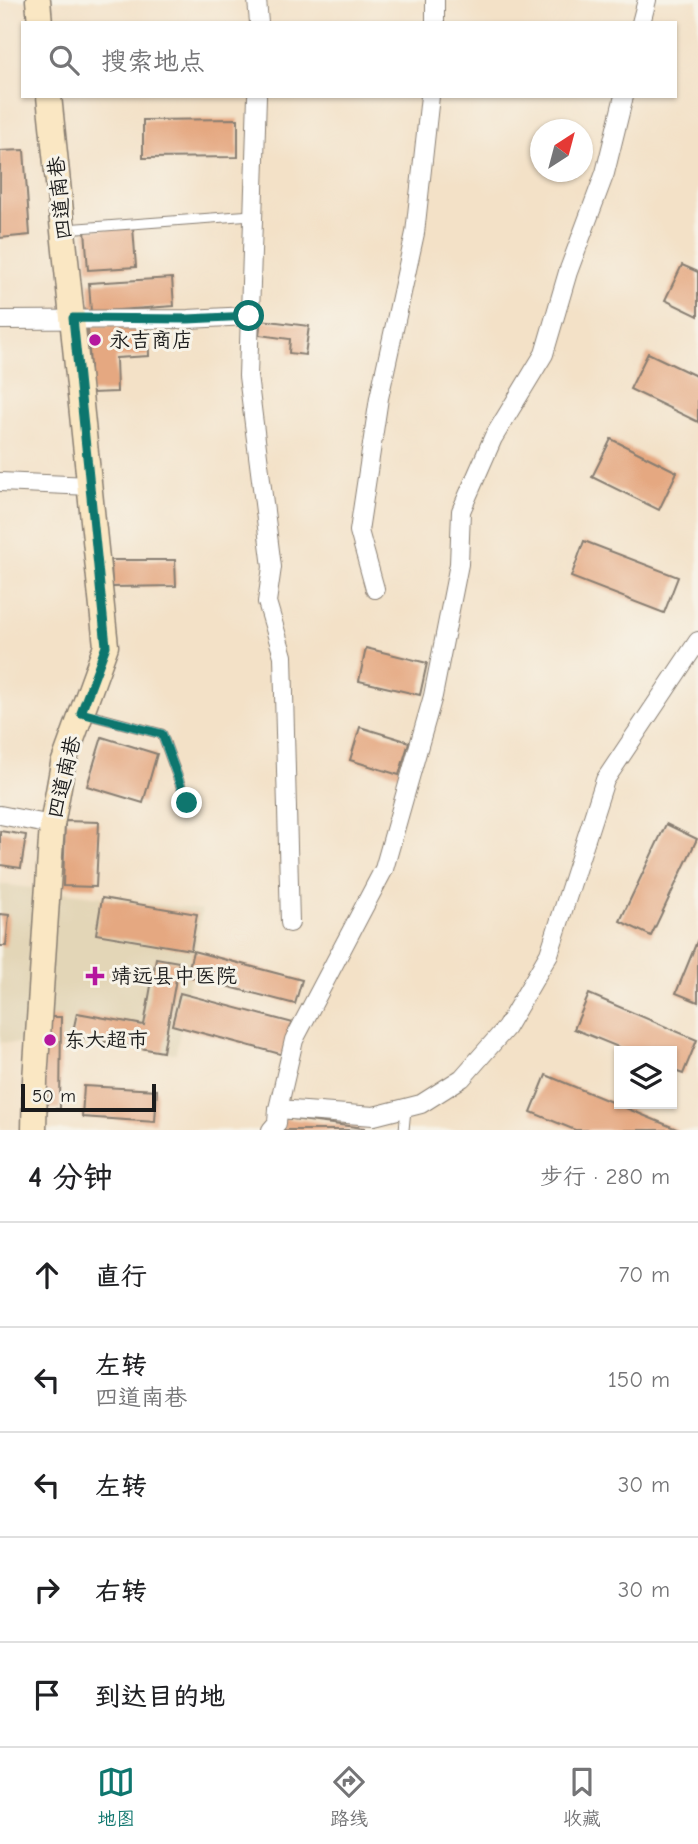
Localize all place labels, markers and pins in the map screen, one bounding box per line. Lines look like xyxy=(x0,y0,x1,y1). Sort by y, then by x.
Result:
place label: 永吉商店 xyxy=(109,328,193,352)
marker: 永吉商店 xyxy=(87,332,103,348)
place label: 靖远县中医院 xyxy=(111,964,237,988)
marker: 靖远县中医院 xyxy=(85,966,105,986)
place label: 东大超市 xyxy=(64,1028,148,1052)
marker: 东大超市 xyxy=(42,1032,58,1048)

